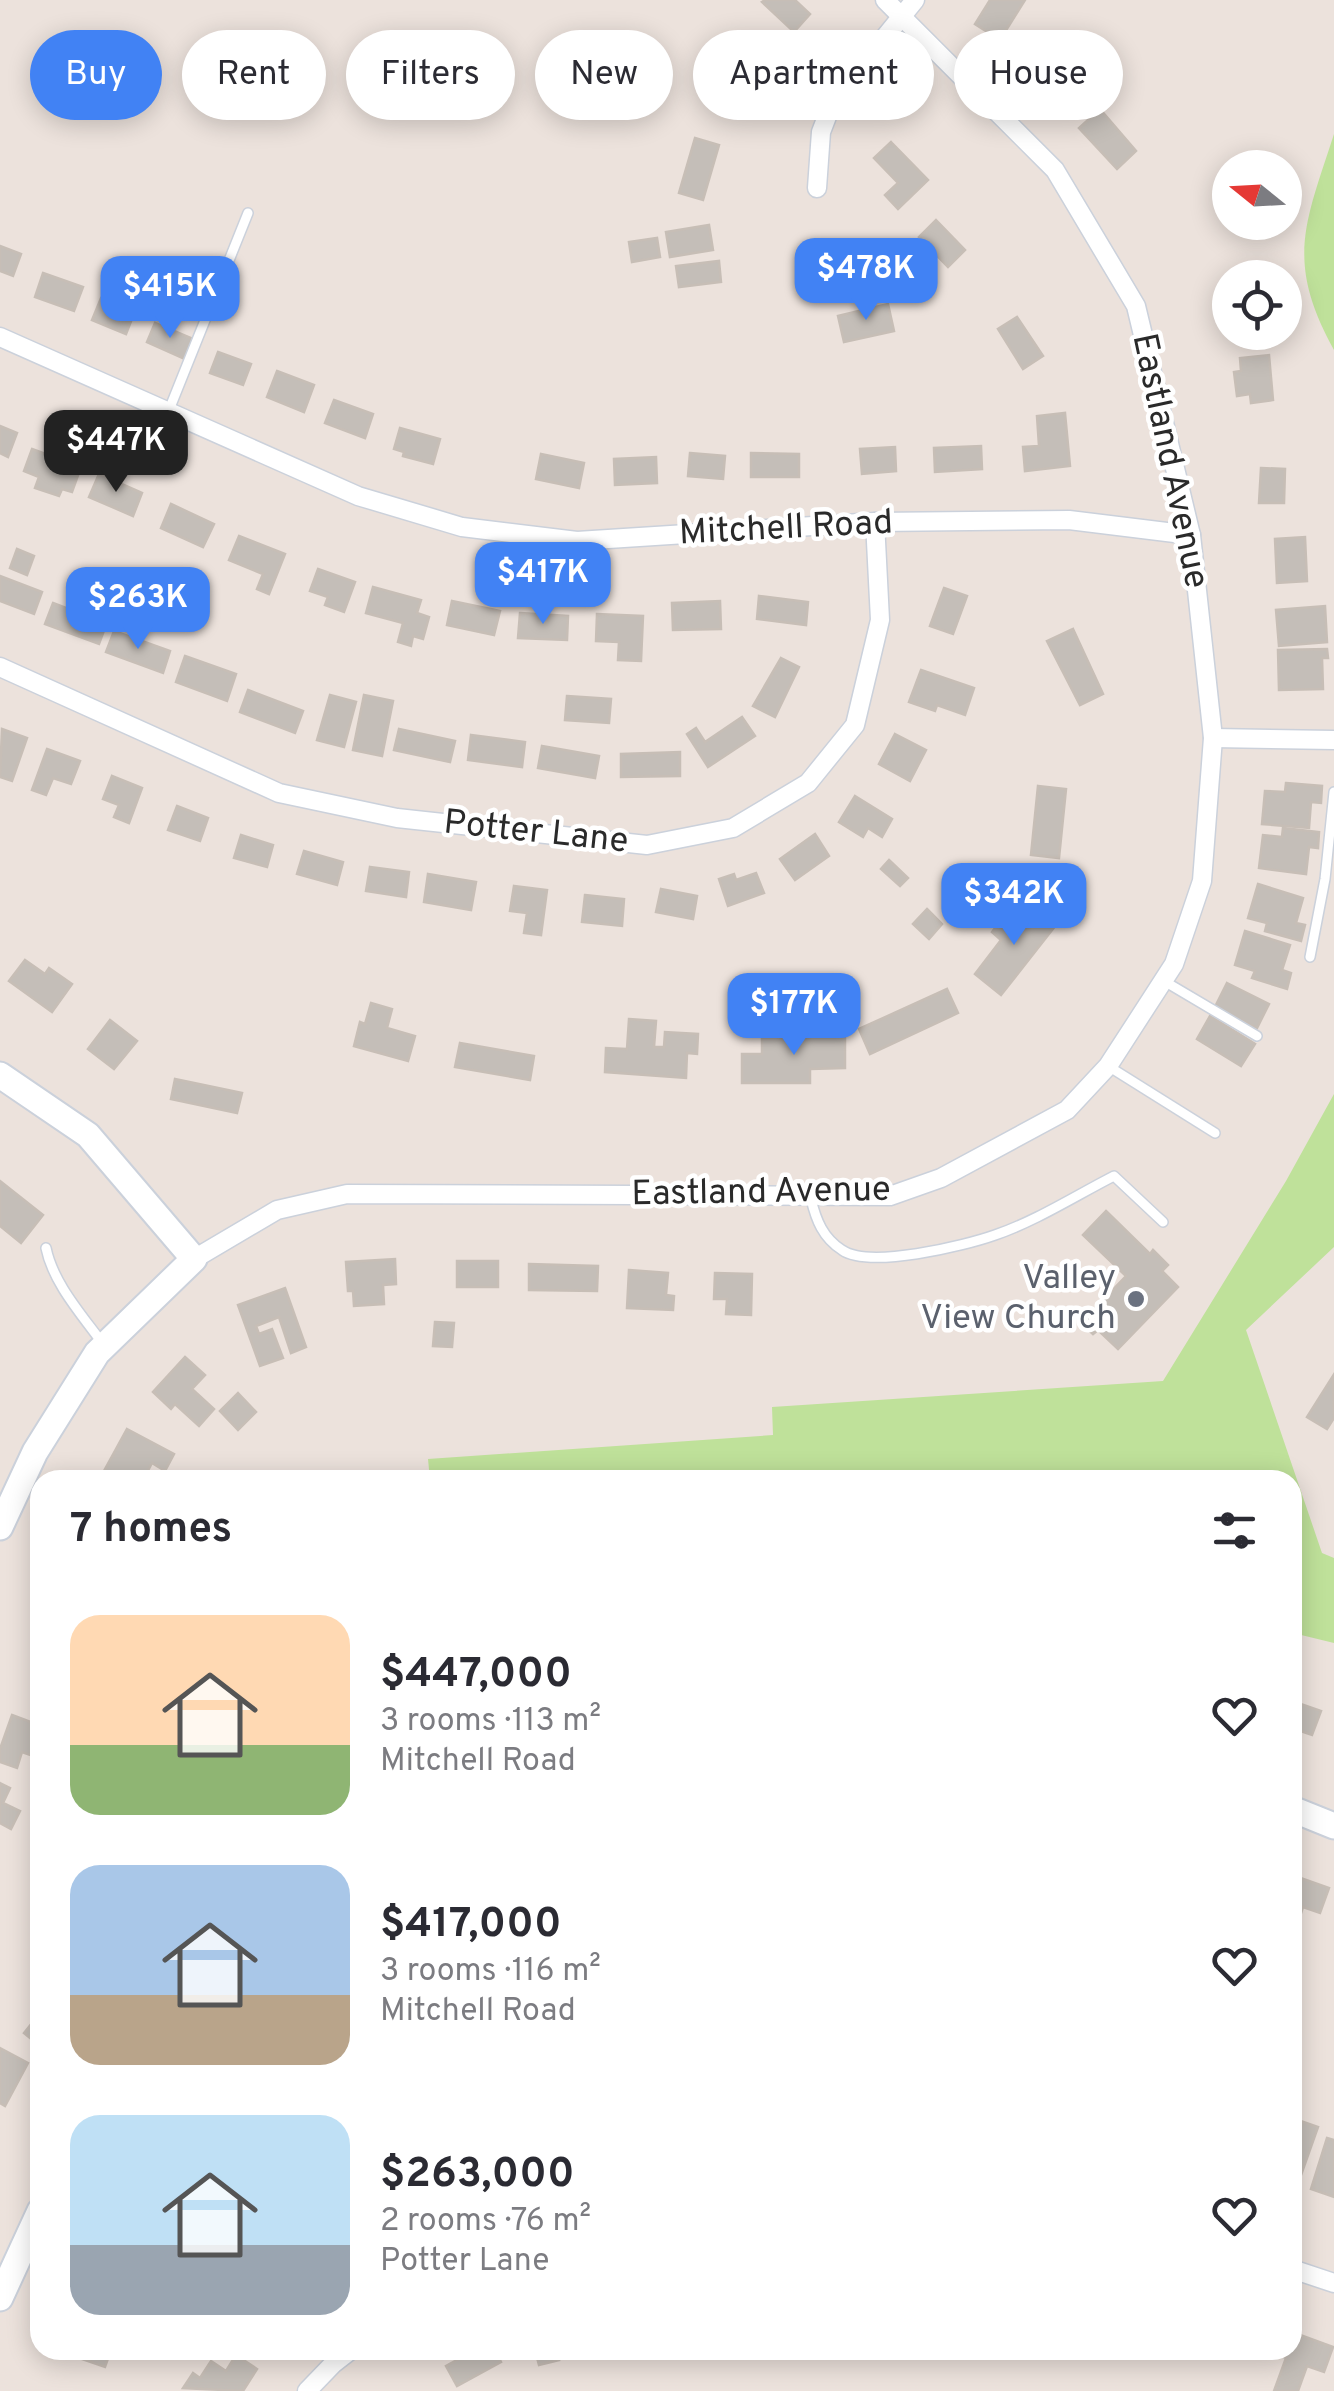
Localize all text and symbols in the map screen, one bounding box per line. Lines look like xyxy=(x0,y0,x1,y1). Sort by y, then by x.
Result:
chip: Buy xyxy=(30,30,162,120)
chip: Rent xyxy=(182,30,326,120)
chip: Filters xyxy=(346,30,515,120)
chip: New xyxy=(535,30,673,120)
chip: Apartment xyxy=(693,30,934,120)
chip: House xyxy=(954,30,1123,120)
north arrow xyxy=(1212,150,1302,240)
map controls xyxy=(1212,150,1302,350)
pin: $478K xyxy=(796,238,936,323)
text: $478K xyxy=(817,250,915,290)
pin: $415K xyxy=(100,256,240,341)
button: locate xyxy=(1212,260,1302,350)
text: $415K xyxy=(123,268,217,308)
street label: Eastland Avenue xyxy=(1120,329,1218,593)
pin: $447K xyxy=(46,410,186,495)
text: $447K xyxy=(66,422,166,462)
street label: Mitchell Road xyxy=(678,501,894,557)
pin: $417K xyxy=(473,542,613,627)
text: $417K xyxy=(497,554,589,594)
pin: $263K xyxy=(68,567,208,652)
text: $263K xyxy=(88,579,188,619)
street label: Potter Lane xyxy=(441,801,631,865)
pin: $342K xyxy=(944,863,1084,948)
text: $342K xyxy=(963,875,1065,915)
pin: $177K xyxy=(724,973,864,1058)
text: $177K xyxy=(750,985,838,1025)
street label: Eastland Avenue xyxy=(631,1169,891,1217)
place label: Valley View Church xyxy=(920,1257,1116,1341)
marker: Valley View Church xyxy=(1125,1288,1147,1310)
icon: filters xyxy=(1207,1503,1262,1558)
text: 7 homes xyxy=(70,1504,232,1557)
text: $447,000 xyxy=(380,1649,572,1702)
icon: home xyxy=(150,1655,270,1775)
icon: heart xyxy=(1207,1688,1262,1743)
text: 3 rooms · 113 m² xyxy=(380,1702,601,1742)
text: Mitchell Road xyxy=(380,1742,576,1782)
text: $417,000 xyxy=(380,1899,562,1952)
icon: home xyxy=(150,1905,270,2025)
icon: heart xyxy=(1207,1938,1262,1993)
text: 3 rooms · 116 m² xyxy=(380,1952,601,1992)
text: Mitchell Road xyxy=(380,1992,576,2032)
text: $263,000 xyxy=(380,2149,575,2202)
icon: home xyxy=(150,2155,270,2275)
icon: heart xyxy=(1207,2188,1262,2243)
text: 2 rooms · 76 m² xyxy=(380,2202,591,2242)
text: Potter Lane xyxy=(380,2242,550,2282)

